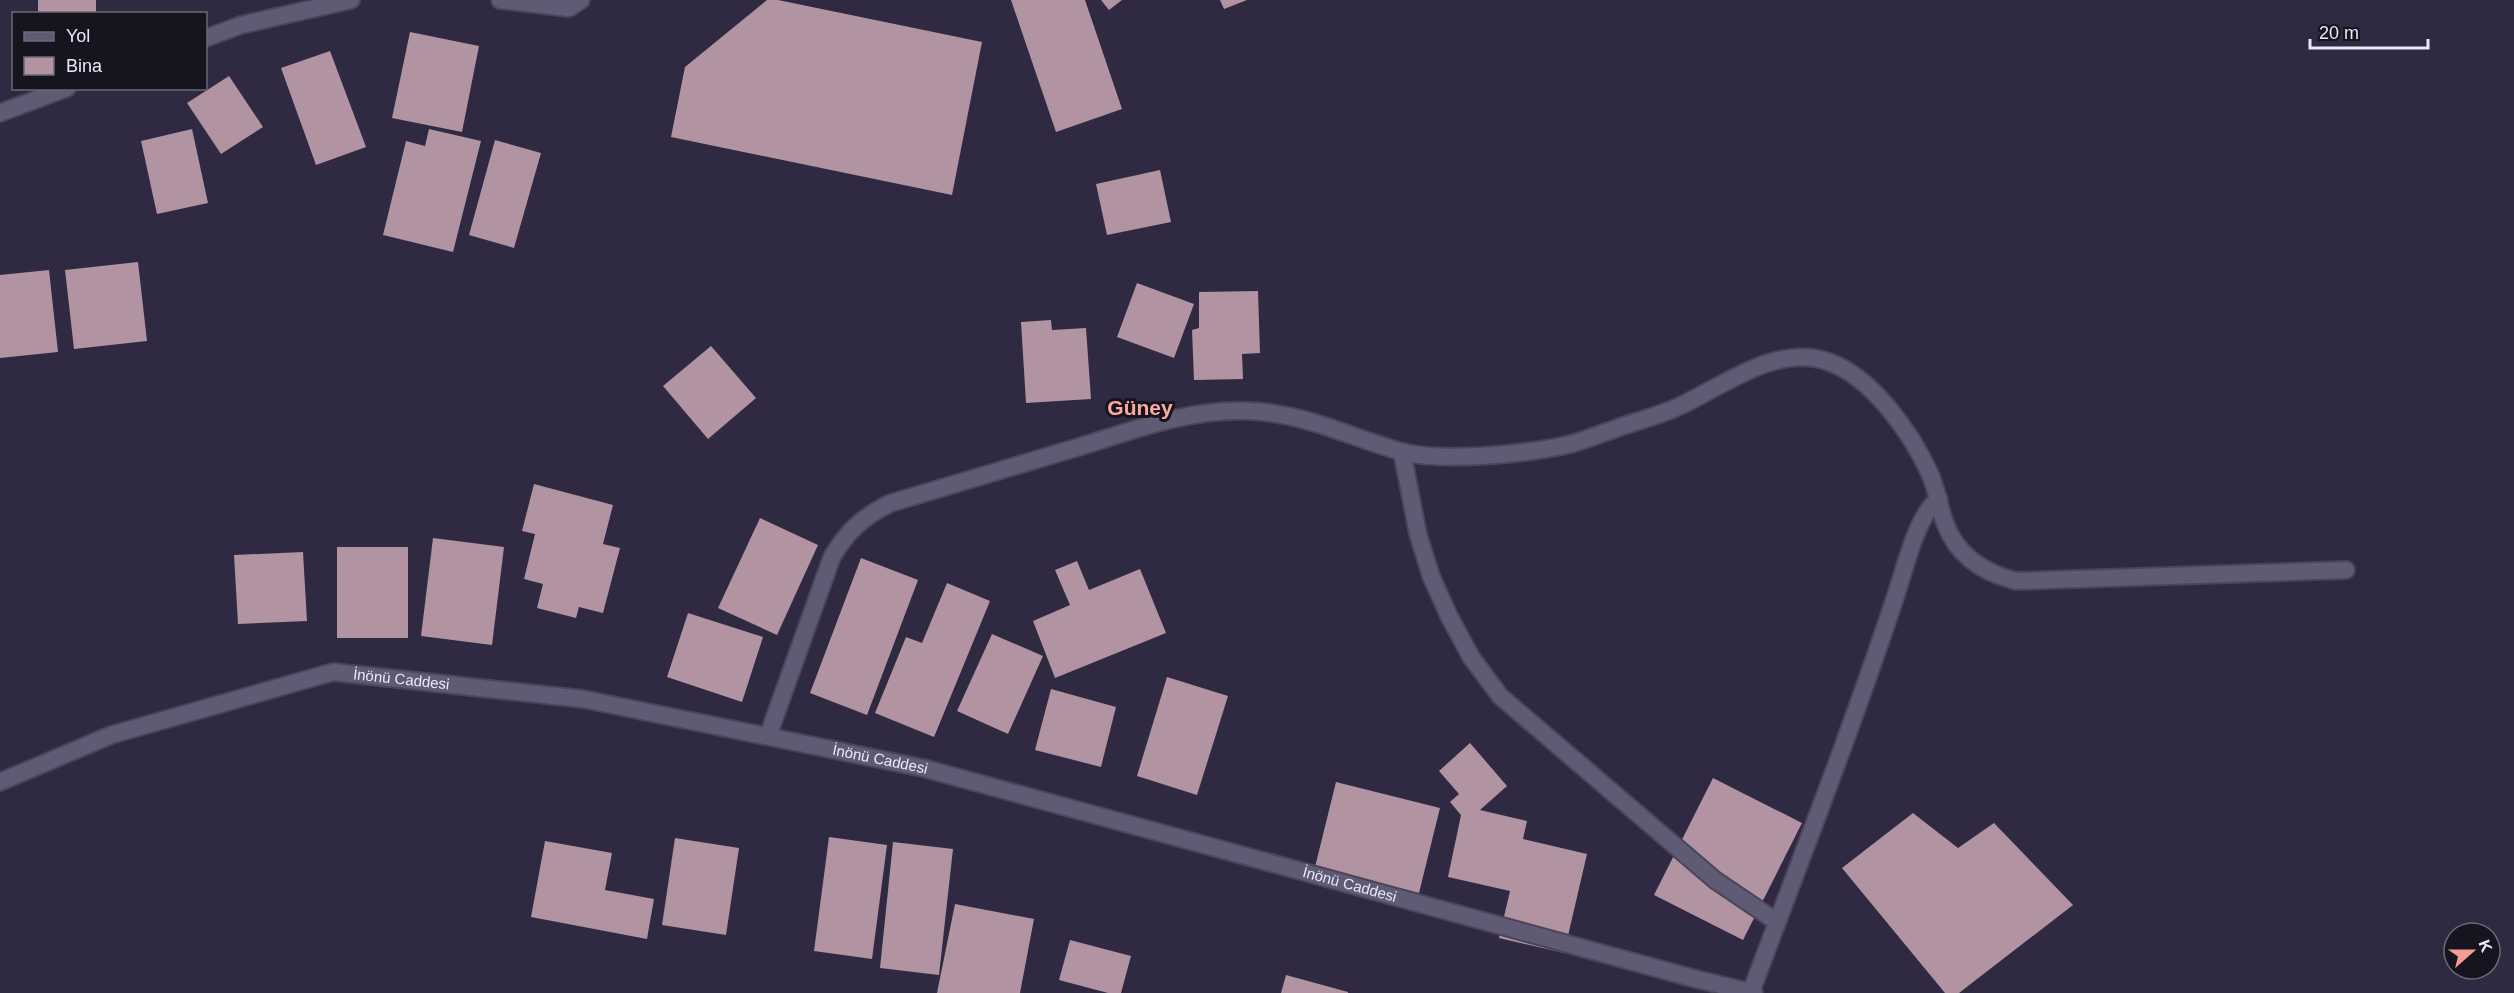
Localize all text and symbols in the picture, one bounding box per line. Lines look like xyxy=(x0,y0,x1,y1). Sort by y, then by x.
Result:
legend xyxy=(12,12,207,90)
scale bar xyxy=(2310,12,2428,50)
text: 20 m xyxy=(2319,23,2359,43)
text: Yol xyxy=(66,26,90,46)
text: Bina xyxy=(66,56,103,76)
district label: Güney xyxy=(1107,396,1173,419)
street label: İnönü Caddesi xyxy=(352,665,450,693)
street label: İnönü Caddesi xyxy=(831,741,930,777)
street label: İnönü Caddesi xyxy=(1301,863,1399,905)
north arrow xyxy=(2442,921,2502,981)
text: K xyxy=(2476,937,2496,955)

